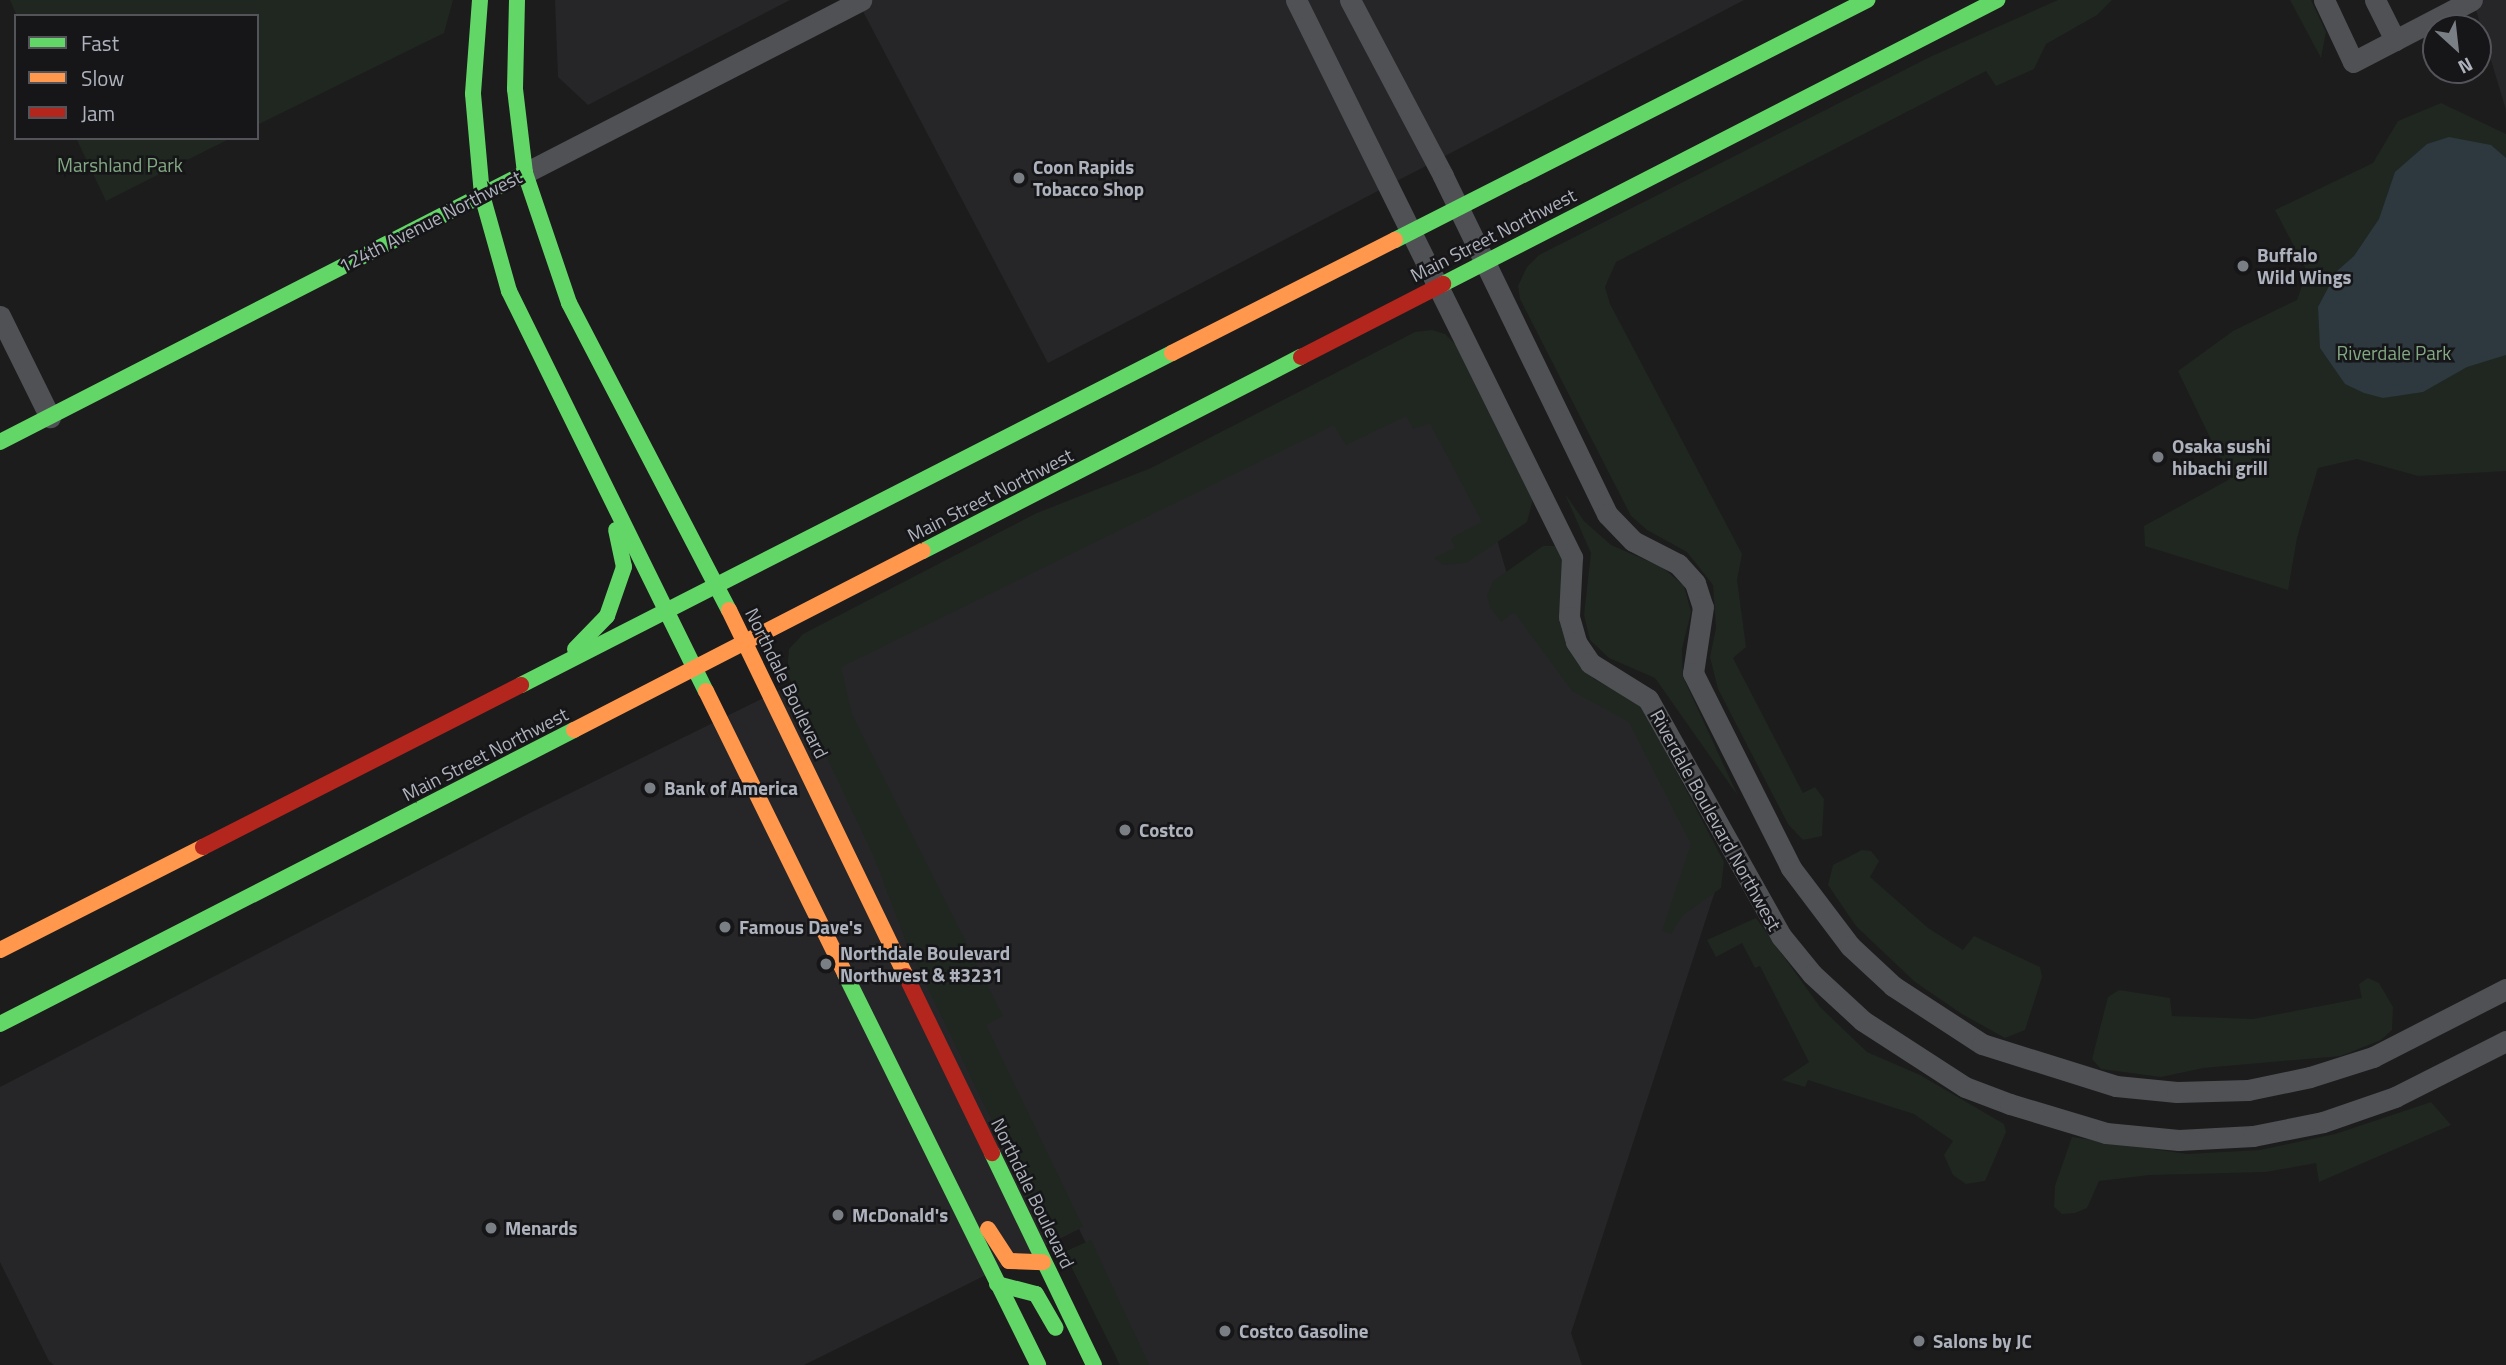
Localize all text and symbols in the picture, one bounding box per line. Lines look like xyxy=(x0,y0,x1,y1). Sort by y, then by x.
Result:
legend xyxy=(14,14,259,140)
north arrow xyxy=(2422,14,2492,84)
text: Fast xyxy=(81,27,119,59)
text: N xyxy=(2453,50,2478,82)
text: Slow xyxy=(81,62,124,94)
text: Jam xyxy=(81,97,115,129)
park label: Marshland Park xyxy=(57,154,183,176)
place label: Coon Rapids Tobacco Shop xyxy=(1033,156,1144,200)
street label: 124th Avenue Northwest xyxy=(335,165,525,277)
marker: Coon Rapids Tobacco Shop xyxy=(1011,170,1027,186)
street label: Main Street Northwest xyxy=(1406,183,1580,287)
place label: Buffalo Wild Wings xyxy=(2257,244,2352,288)
marker: Buffalo Wild Wings xyxy=(2235,258,2251,274)
park label: Riverdale Park xyxy=(2337,342,2451,364)
place label: Osaka sushi hibachi grill xyxy=(2172,435,2271,479)
street label: Main Street Northwest xyxy=(903,443,1077,547)
marker: Osaka sushi hibachi grill xyxy=(2150,449,2166,465)
street label: Northdale Boulevard xyxy=(741,604,833,762)
street label: Main Street Northwest xyxy=(398,702,572,806)
street label: Riverdale Boulevard Northwest xyxy=(1646,706,1786,934)
place label: Bank of America xyxy=(664,777,798,799)
marker: Bank of America xyxy=(642,780,658,796)
place label: Costco xyxy=(1139,819,1194,841)
marker: Costco xyxy=(1117,822,1133,838)
place label: Famous Dave's xyxy=(739,916,862,938)
marker: Famous Dave's xyxy=(717,919,733,935)
place label: Northdale Boulevard Northwest & #3231 xyxy=(840,942,1010,986)
marker: Northdale Boulevard Northwest & #3231 xyxy=(818,956,834,972)
street label: Northdale Boulevard xyxy=(987,1114,1079,1272)
place label: McDonald's xyxy=(852,1204,948,1226)
marker: McDonald's xyxy=(830,1207,846,1223)
place label: Menards xyxy=(505,1217,578,1239)
marker: Menards xyxy=(483,1220,499,1236)
place label: Costco Gasoline xyxy=(1239,1320,1368,1342)
marker: Costco Gasoline xyxy=(1217,1323,1233,1339)
place label: Salons by JC xyxy=(1933,1330,2032,1352)
marker: Salons by JC xyxy=(1911,1333,1927,1349)

